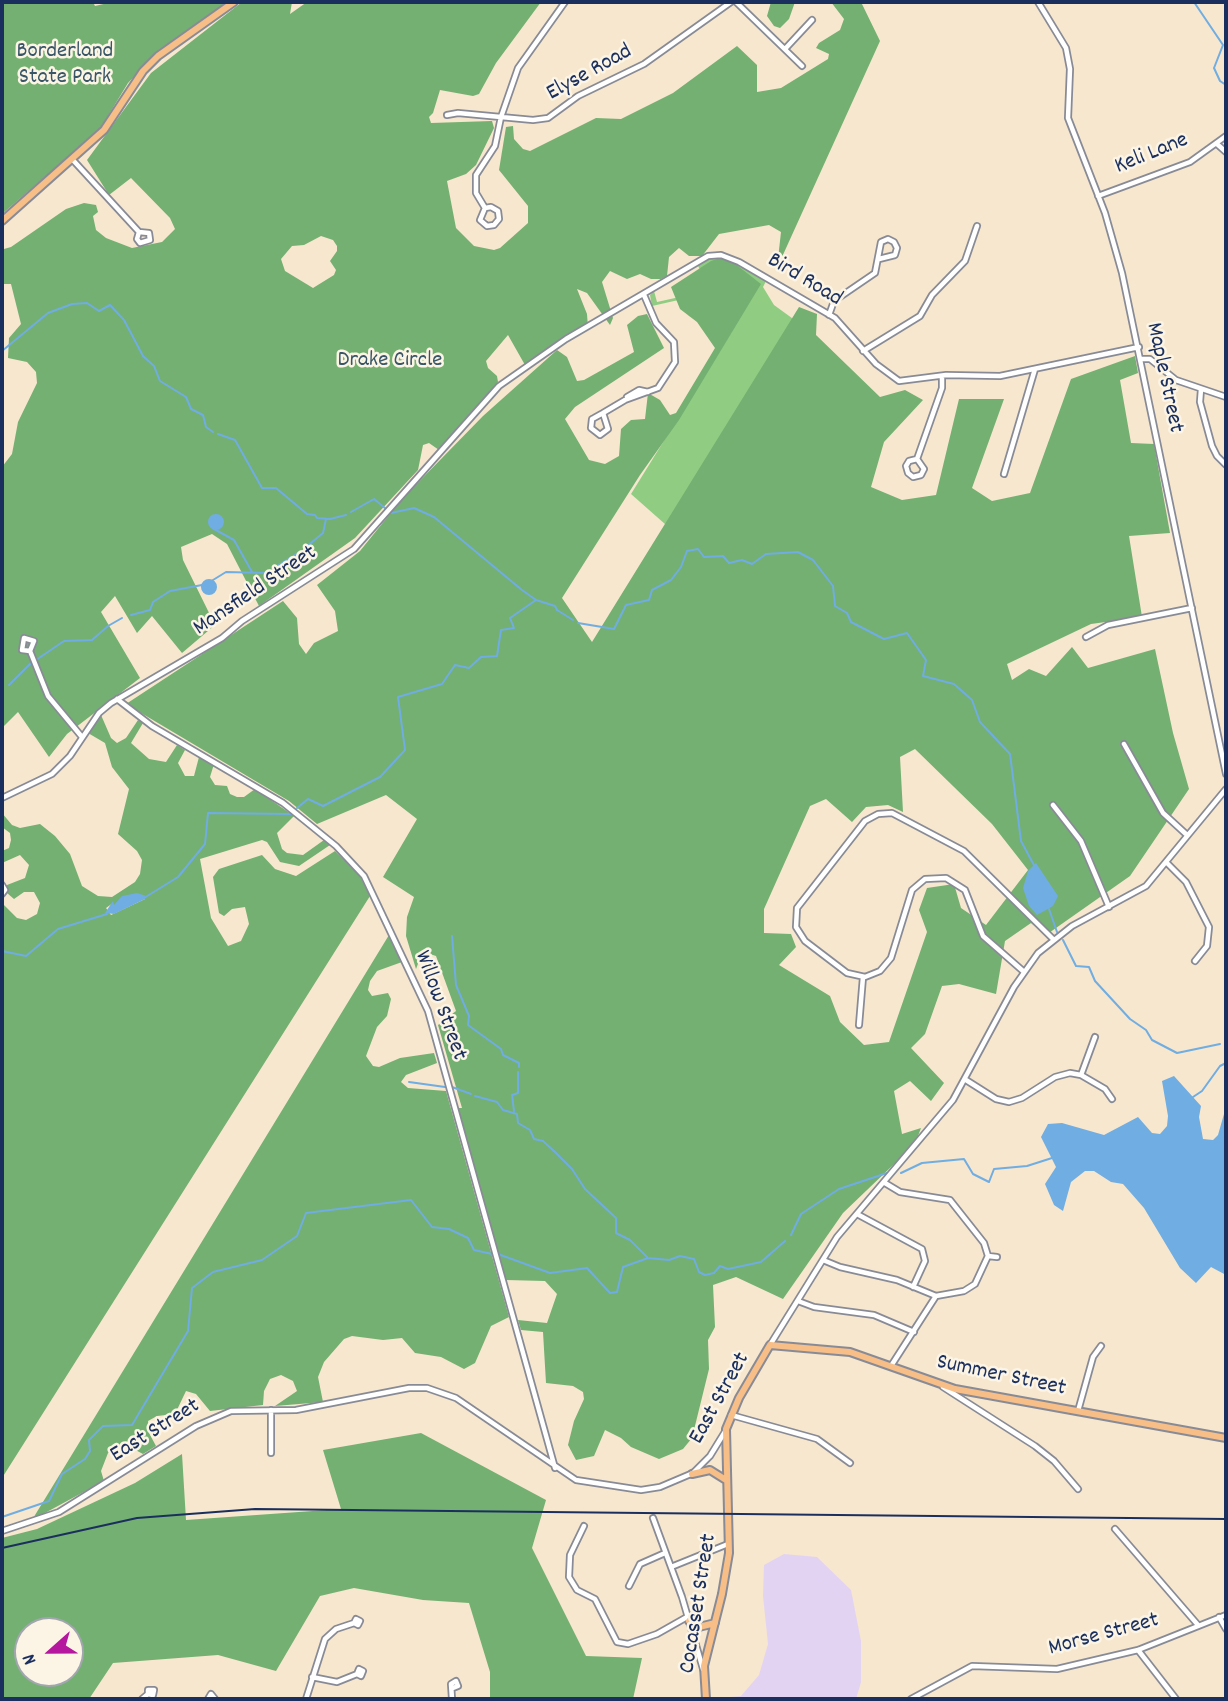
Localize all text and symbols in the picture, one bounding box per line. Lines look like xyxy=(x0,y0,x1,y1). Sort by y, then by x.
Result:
park label: Borderland State Park xyxy=(17,39,113,93)
street label: Elyse Road xyxy=(543,39,637,109)
street label: Keli Lane xyxy=(1111,128,1193,182)
street label: Bird Road xyxy=(761,248,847,314)
street label: Maple Street xyxy=(1138,321,1188,435)
park label: Drake Circle xyxy=(338,348,442,376)
street label: Mansfield Street xyxy=(189,541,323,643)
street label: Willow Street xyxy=(406,947,472,1065)
street label: East Street xyxy=(685,1348,757,1450)
street label: Summer Street xyxy=(934,1350,1068,1404)
street label: East Street xyxy=(106,1394,206,1470)
street label: Cocasset Street xyxy=(675,1532,725,1676)
street label: Morse Street xyxy=(1046,1608,1162,1664)
north arrow xyxy=(14,1617,84,1687)
text: N xyxy=(17,1650,45,1668)

